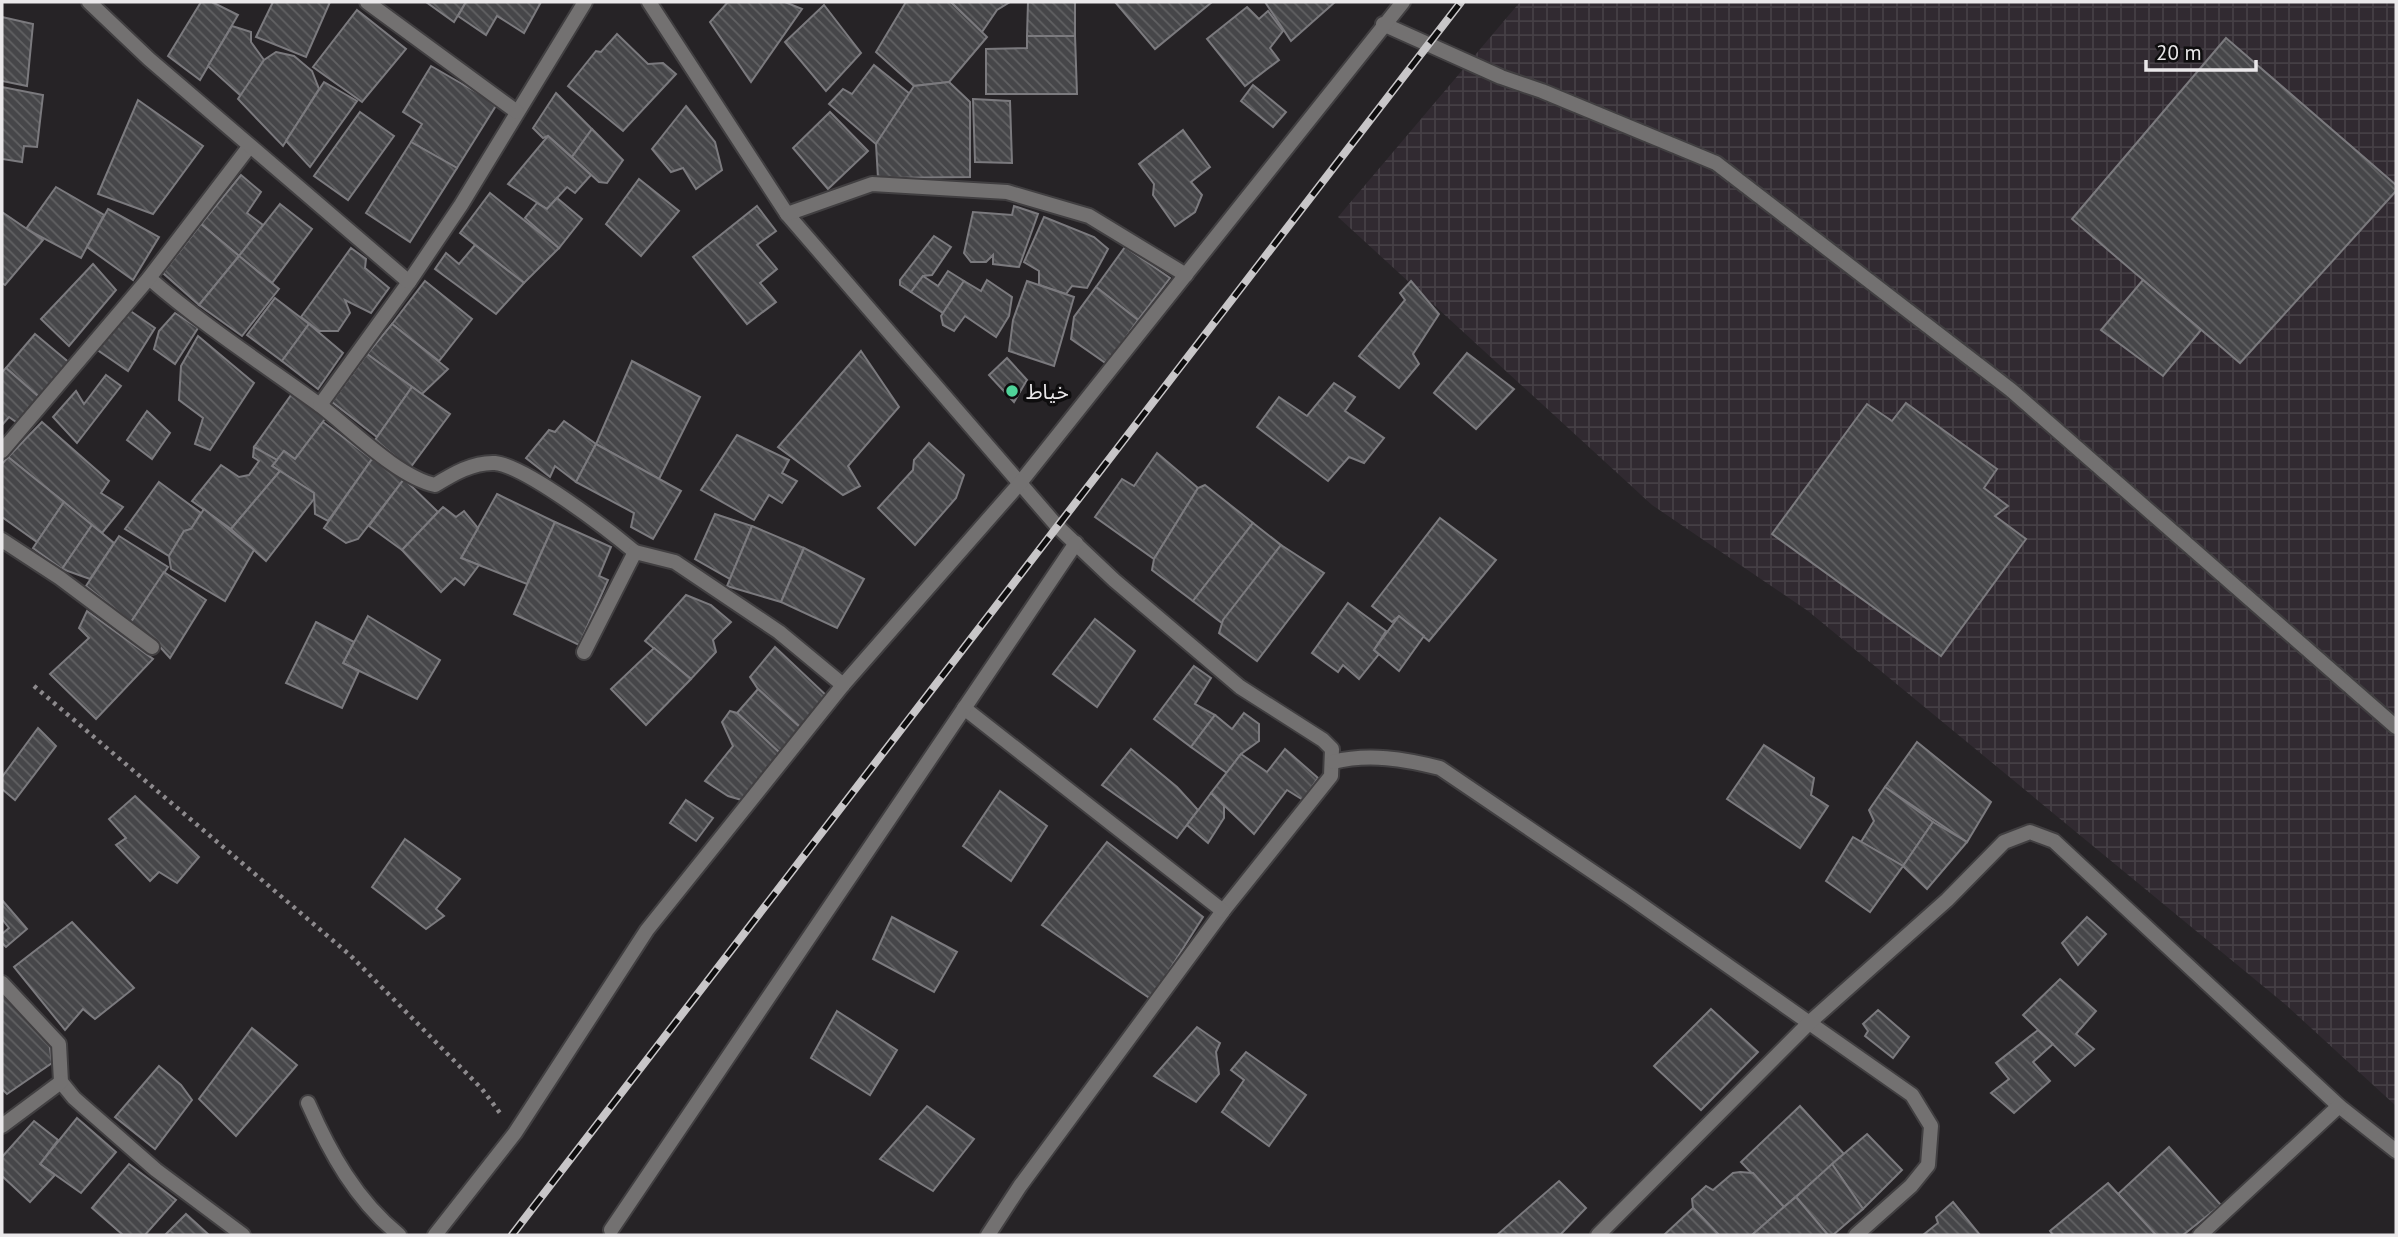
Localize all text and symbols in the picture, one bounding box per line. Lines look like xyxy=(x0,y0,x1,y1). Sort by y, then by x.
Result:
scale bar xyxy=(2146,28,2256,72)
text: 20 m xyxy=(2156,39,2202,66)
place label: خياط xyxy=(1026,378,1069,405)
marker: خياط xyxy=(1004,383,1020,399)

